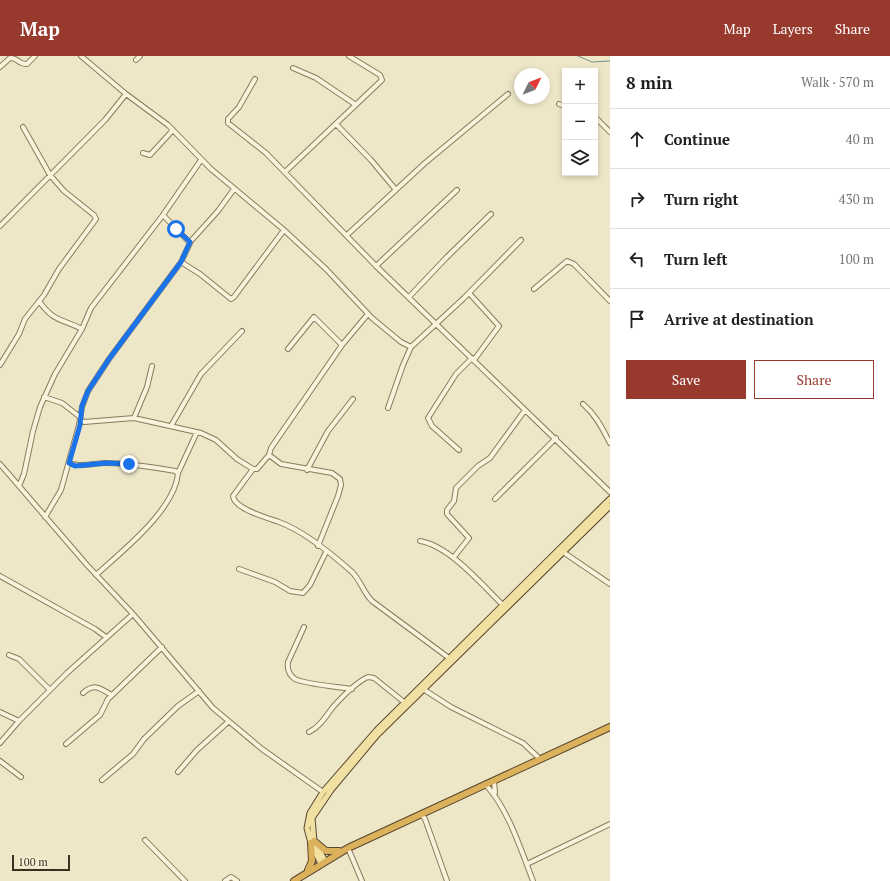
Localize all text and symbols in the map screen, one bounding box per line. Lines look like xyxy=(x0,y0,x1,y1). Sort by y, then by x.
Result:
text: Map xyxy=(20,16,60,41)
text: Map xyxy=(724,19,751,38)
text: Layers xyxy=(773,19,813,38)
text: Share xyxy=(835,19,870,38)
north arrow xyxy=(514,68,550,104)
map controls xyxy=(562,68,598,176)
button: + xyxy=(562,68,598,104)
text: 8 min xyxy=(626,71,673,94)
text: Walk · 570 m xyxy=(801,73,874,91)
button: − xyxy=(562,104,598,140)
icon: ahead xyxy=(626,128,648,150)
text: Continue xyxy=(664,129,730,149)
text: 40 m xyxy=(846,130,874,148)
button: layers xyxy=(562,140,598,176)
icon: right xyxy=(626,188,648,210)
text: Turn right xyxy=(664,189,739,209)
text: 430 m xyxy=(839,190,874,208)
route start xyxy=(167,220,185,238)
icon: left xyxy=(626,248,648,270)
text: Turn left xyxy=(664,249,728,269)
text: 100 m xyxy=(839,250,874,268)
icon: arrive xyxy=(626,308,648,330)
text: Arrive at destination xyxy=(664,309,814,329)
button: Save xyxy=(626,360,746,399)
button: Share xyxy=(754,360,874,399)
route end xyxy=(120,455,138,473)
scale bar xyxy=(12,853,70,872)
text: 100 m xyxy=(18,855,48,869)

